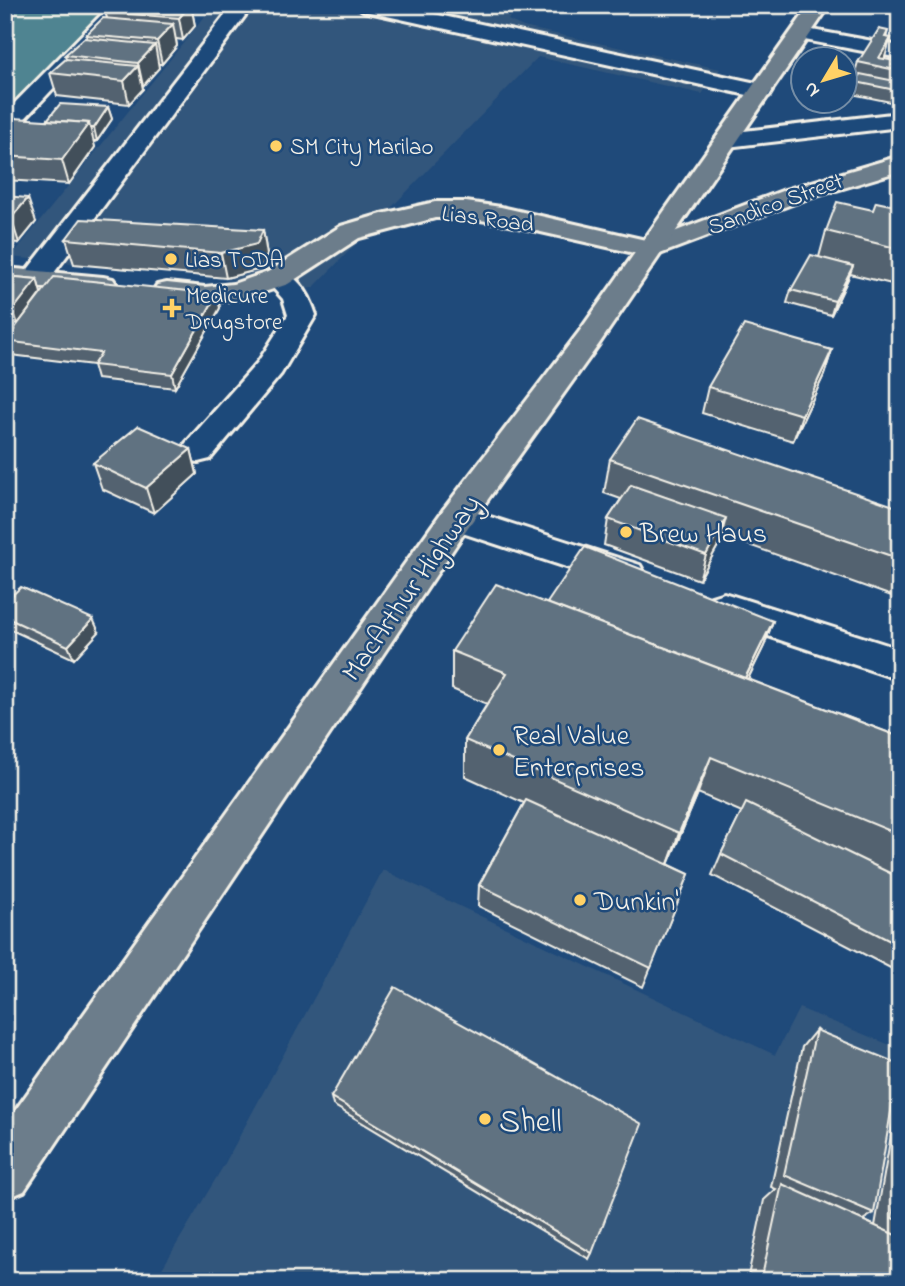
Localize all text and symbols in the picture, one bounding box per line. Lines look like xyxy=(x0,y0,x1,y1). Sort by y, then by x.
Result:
north arrow xyxy=(790,46,860,116)
text: N xyxy=(798,75,827,102)
place label: SM City Marilao xyxy=(290,132,433,167)
marker: SM City Marilao xyxy=(268,138,284,154)
street label: Sandico Street xyxy=(704,166,848,245)
street label: Lias Road xyxy=(440,198,536,243)
place label: Lias TODA xyxy=(185,245,284,278)
marker: Lias TODA xyxy=(163,251,179,267)
place label: Medicure Drugstore xyxy=(185,281,283,341)
marker: Medicure Drugstore xyxy=(164,300,180,316)
street label: MacArthur Highway xyxy=(333,487,493,691)
place label: Brew Haus xyxy=(639,515,767,556)
marker: Brew Haus xyxy=(618,524,634,540)
place label: Real Value Enterprises xyxy=(513,717,644,790)
marker: Real Value Enterprises xyxy=(491,742,507,758)
place label: Dunkin' xyxy=(593,883,678,924)
marker: Dunkin' xyxy=(572,892,588,908)
place label: Shell xyxy=(499,1099,562,1147)
marker: Shell xyxy=(477,1111,493,1127)

